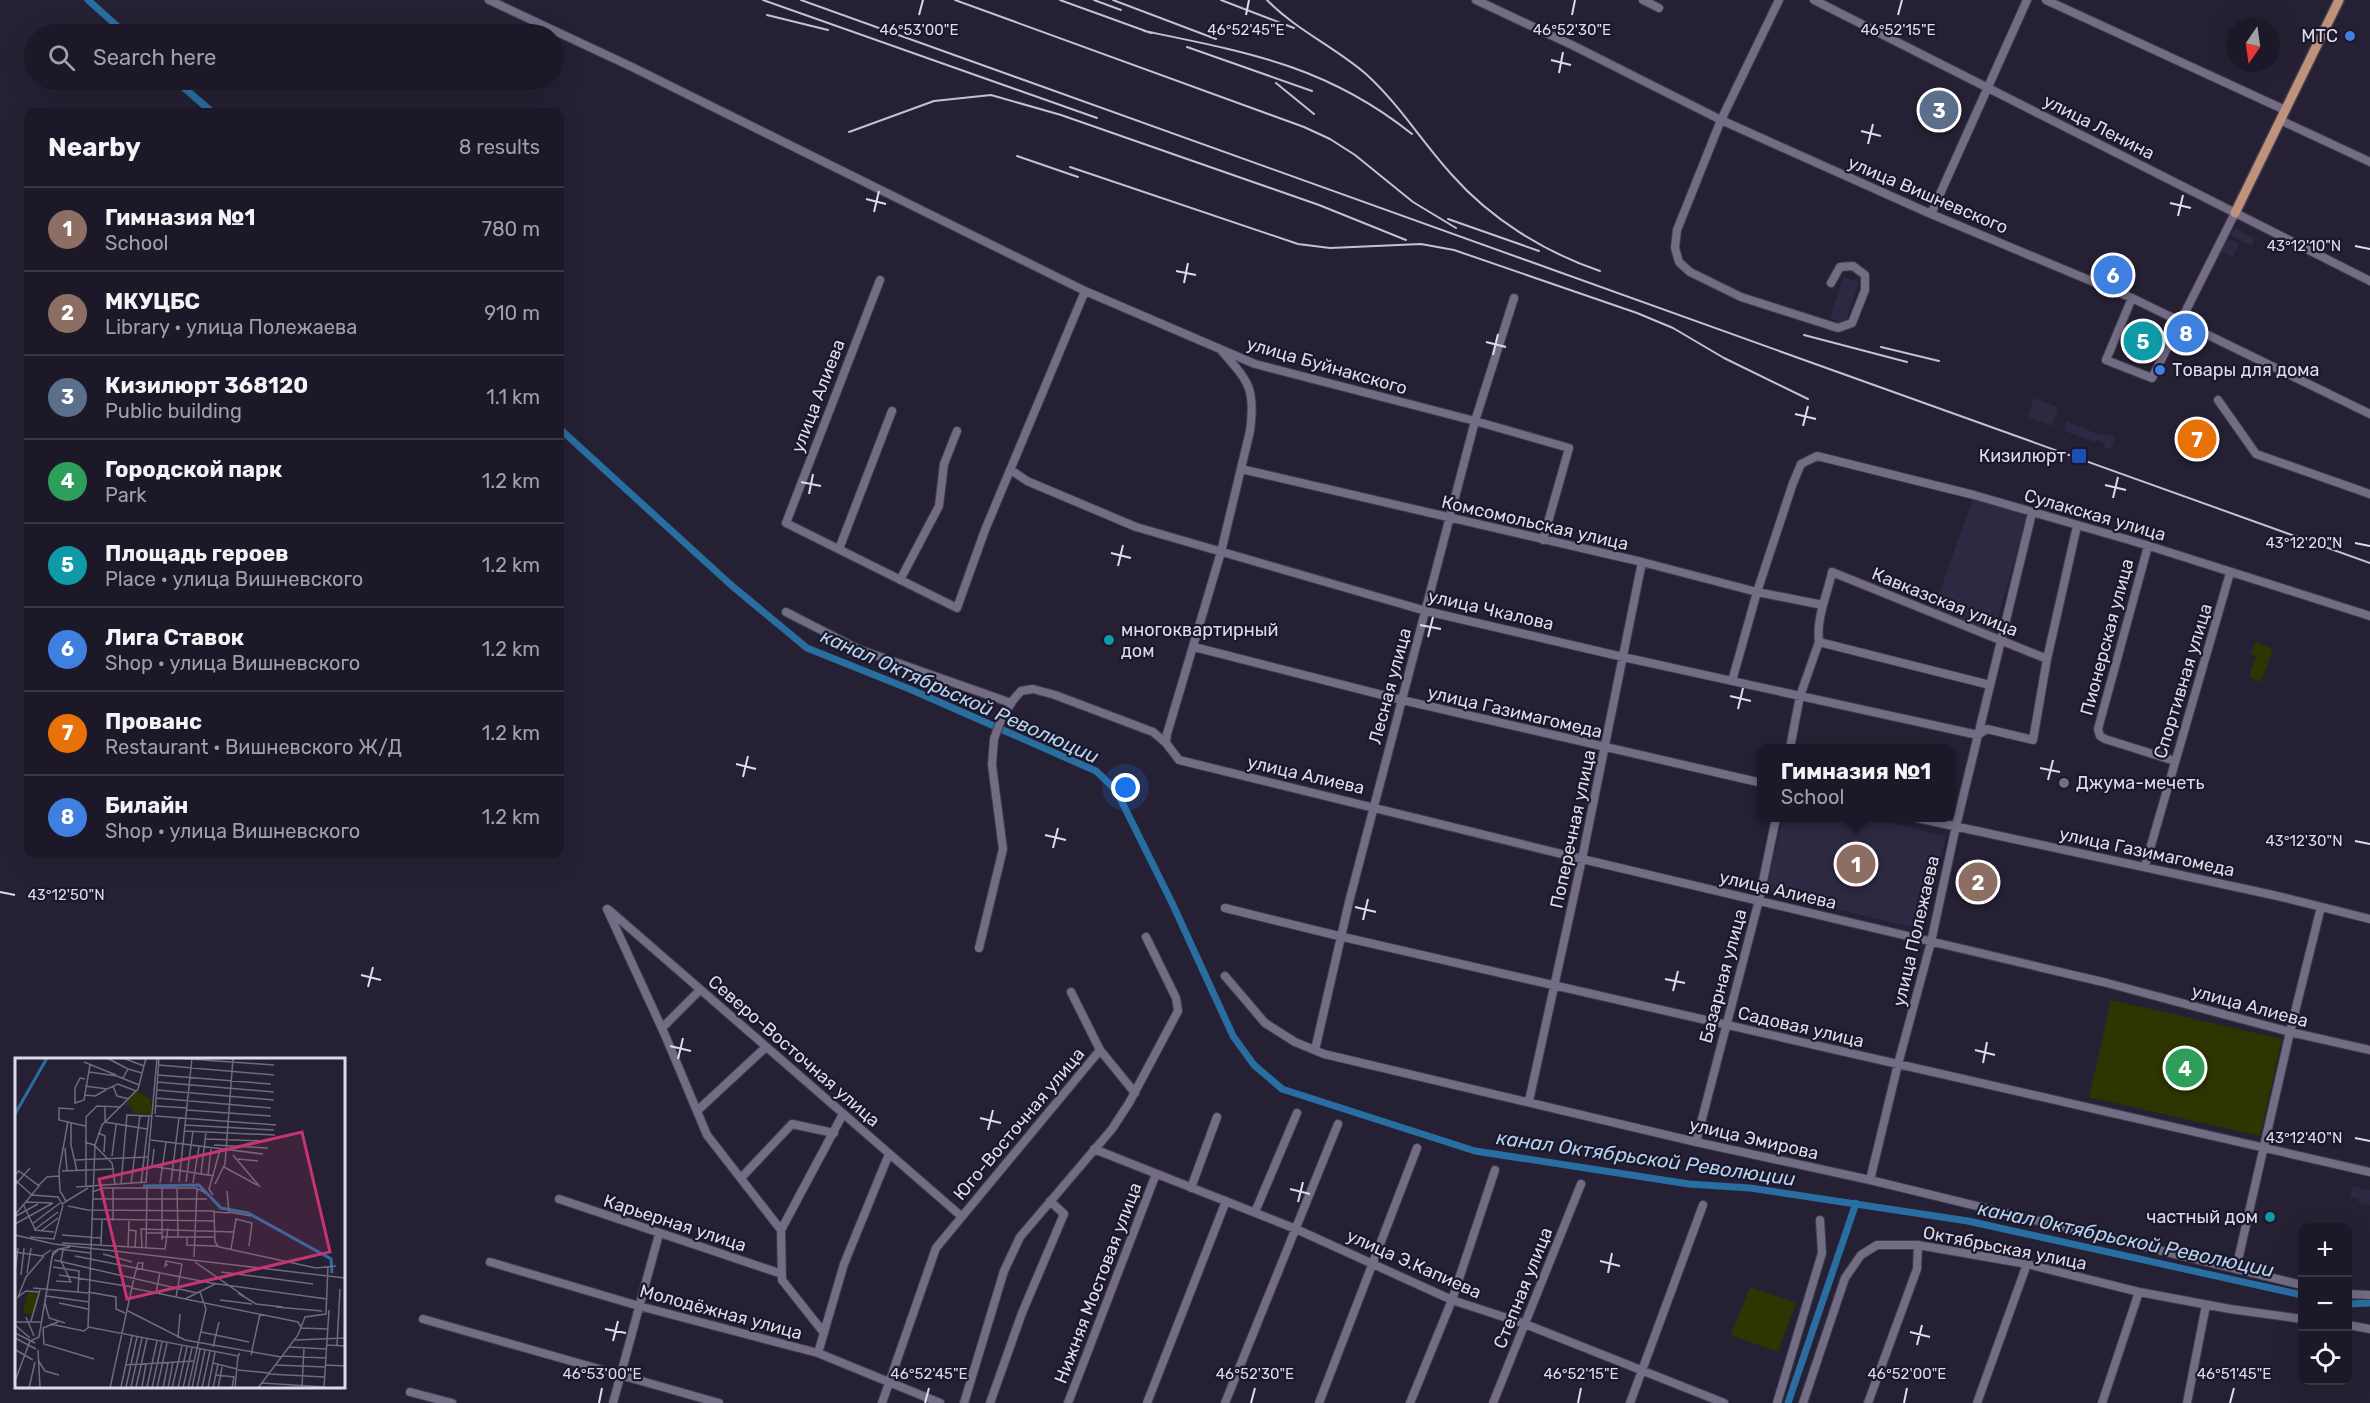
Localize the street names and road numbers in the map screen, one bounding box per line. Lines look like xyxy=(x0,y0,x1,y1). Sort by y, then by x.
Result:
street label: улица Ленина xyxy=(2040,90,2158,164)
street label: улица Вишневского xyxy=(1845,151,2011,239)
street label: улица Буйнакского xyxy=(1244,333,1410,399)
street label: улица Алиева xyxy=(786,336,850,456)
street label: Сулакская улица xyxy=(2022,484,2168,546)
street label: Комсомольская улица xyxy=(1439,491,1631,555)
street label: Пионерская улица xyxy=(2075,556,2139,718)
street label: Кавказская улица xyxy=(1869,563,2021,641)
street label: улица Чкалова xyxy=(1426,585,1556,635)
street label: Спортивная улица xyxy=(2149,601,2217,761)
street label: Лесная улица xyxy=(1364,625,1416,747)
street label: улица Газимагомеда xyxy=(1425,681,1605,743)
street label: Поперечная улица xyxy=(1545,748,1601,910)
street label: улица Алиева xyxy=(1245,751,1367,799)
street label: улица Газимагомеда xyxy=(2057,823,2237,881)
street label: улица Полежаева xyxy=(1888,853,1944,1009)
street label: улица Алиева xyxy=(1717,866,1839,914)
street label: Базарная улица xyxy=(1694,906,1752,1046)
street label: Северо-Восточная улица xyxy=(704,970,884,1132)
street label: улица Алиева xyxy=(2189,980,2311,1032)
street label: Садовая улица xyxy=(1736,1002,1866,1052)
street label: Юго-Восточная улица xyxy=(949,1043,1089,1205)
street label: улица Эмирова xyxy=(1687,1113,1821,1165)
street label: Нижняя Мостовая улица xyxy=(1050,1179,1146,1387)
street label: Карьерная улица xyxy=(601,1190,749,1256)
street label: Октябрьская улица xyxy=(1921,1221,2089,1275)
street label: улица Э.Капиева xyxy=(1343,1224,1485,1304)
street label: Степная улица xyxy=(1489,1224,1557,1352)
street label: Молодёжная улица xyxy=(637,1280,805,1344)

